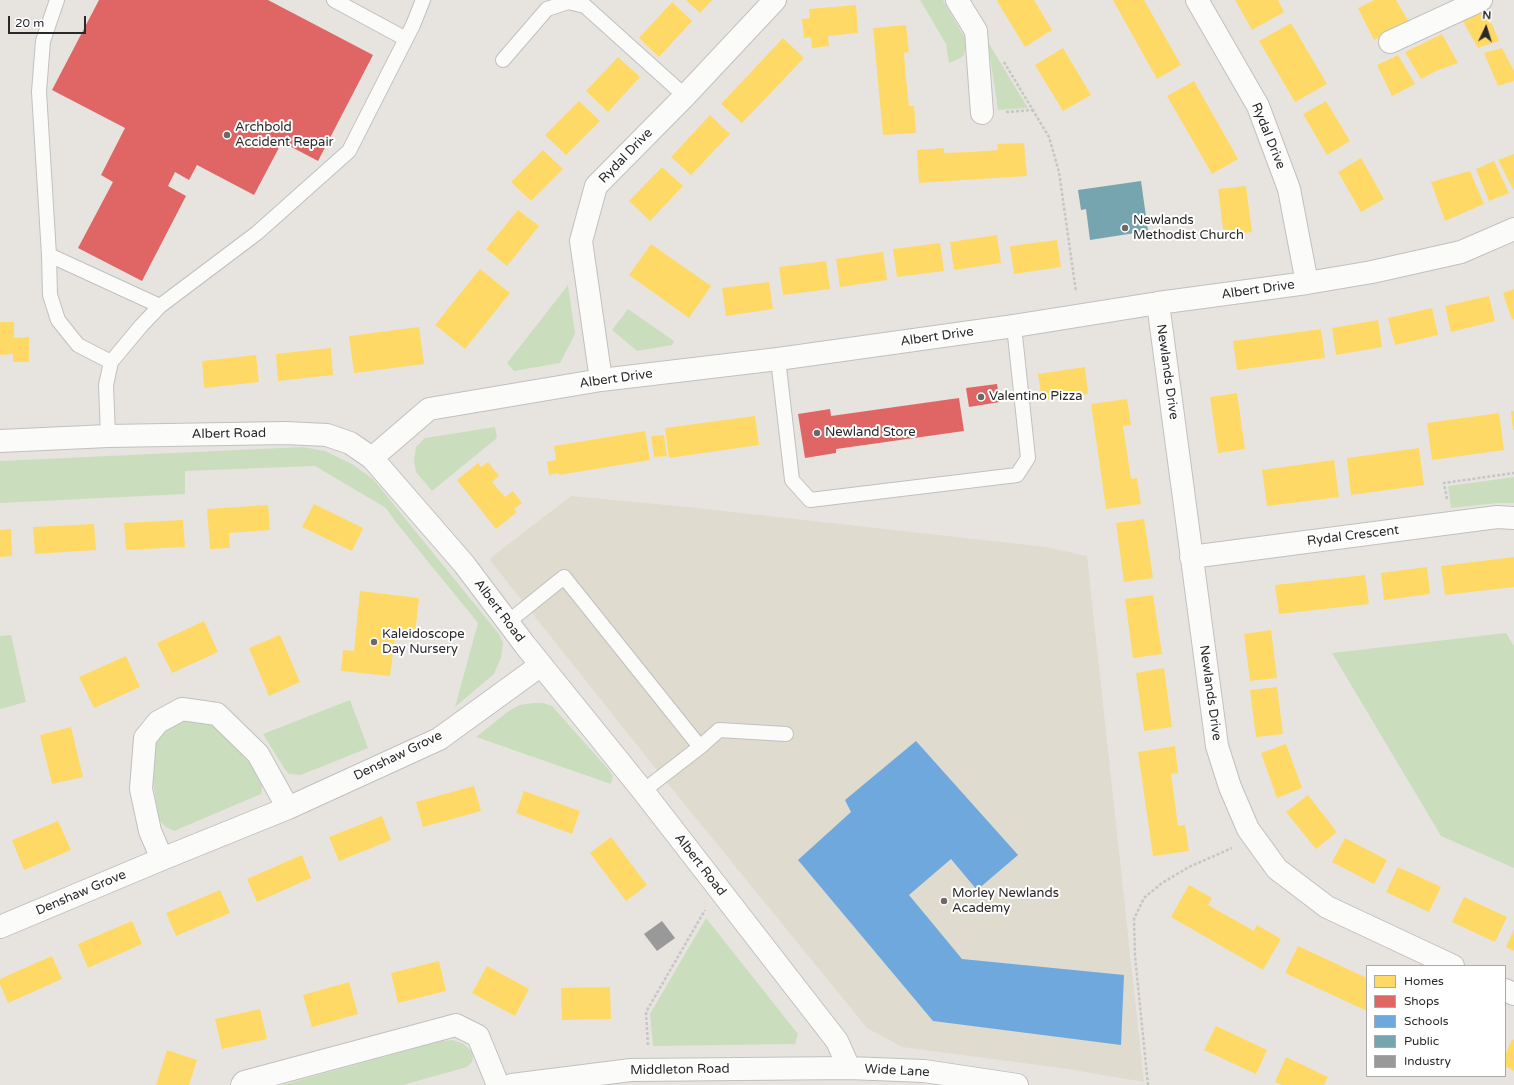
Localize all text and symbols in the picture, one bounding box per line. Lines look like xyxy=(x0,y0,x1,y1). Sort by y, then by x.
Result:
scale bar xyxy=(10,8,88,34)
north arrow xyxy=(1466,8,1506,48)
text: N xyxy=(1482,9,1492,22)
text: 20 m xyxy=(15,16,44,30)
street label: Rydal Drive xyxy=(1248,100,1288,172)
place label: Archbold Accident Repair xyxy=(235,120,334,151)
street label: Rydal Drive xyxy=(596,125,656,187)
marker: Archbold Accident Repair xyxy=(222,130,232,140)
place label: Newlands Methodist Church xyxy=(1133,213,1244,244)
marker: Newlands Methodist Church xyxy=(1120,223,1130,233)
street label: Albert Drive xyxy=(1220,277,1296,303)
street label: Newlands Drive xyxy=(1153,323,1181,421)
street label: Albert Drive xyxy=(899,324,975,350)
street label: Albert Drive xyxy=(578,366,654,392)
place label: Valentino Pizza xyxy=(989,389,1082,405)
marker: Valentino Pizza xyxy=(976,392,986,402)
place label: Newland Store xyxy=(825,425,916,441)
street label: Albert Road xyxy=(192,426,266,442)
marker: Newland Store xyxy=(812,428,822,438)
street label: Rydal Crescent xyxy=(1306,523,1400,549)
street label: Albert Road xyxy=(470,577,528,645)
place label: Kaleidoscope Day Nursery xyxy=(382,627,465,658)
marker: Kaleidoscope Day Nursery xyxy=(369,637,379,647)
street label: Newlands Drive xyxy=(1196,644,1224,742)
street label: Denshaw Grove xyxy=(351,728,445,784)
street label: Albert Road xyxy=(671,831,729,899)
street label: Denshaw Grove xyxy=(34,867,128,919)
place label: Morley Newlands Academy xyxy=(952,886,1059,917)
marker: Morley Newlands Academy xyxy=(939,896,949,906)
legend xyxy=(1366,965,1506,1077)
text: Homes xyxy=(1404,974,1444,988)
text: Shops xyxy=(1404,994,1439,1008)
text: Schools xyxy=(1404,1014,1448,1028)
text: Public xyxy=(1404,1034,1439,1048)
text: Industry xyxy=(1404,1054,1451,1068)
street label: Middleton Road xyxy=(630,1061,730,1079)
street label: Wide Lane xyxy=(864,1062,930,1080)

